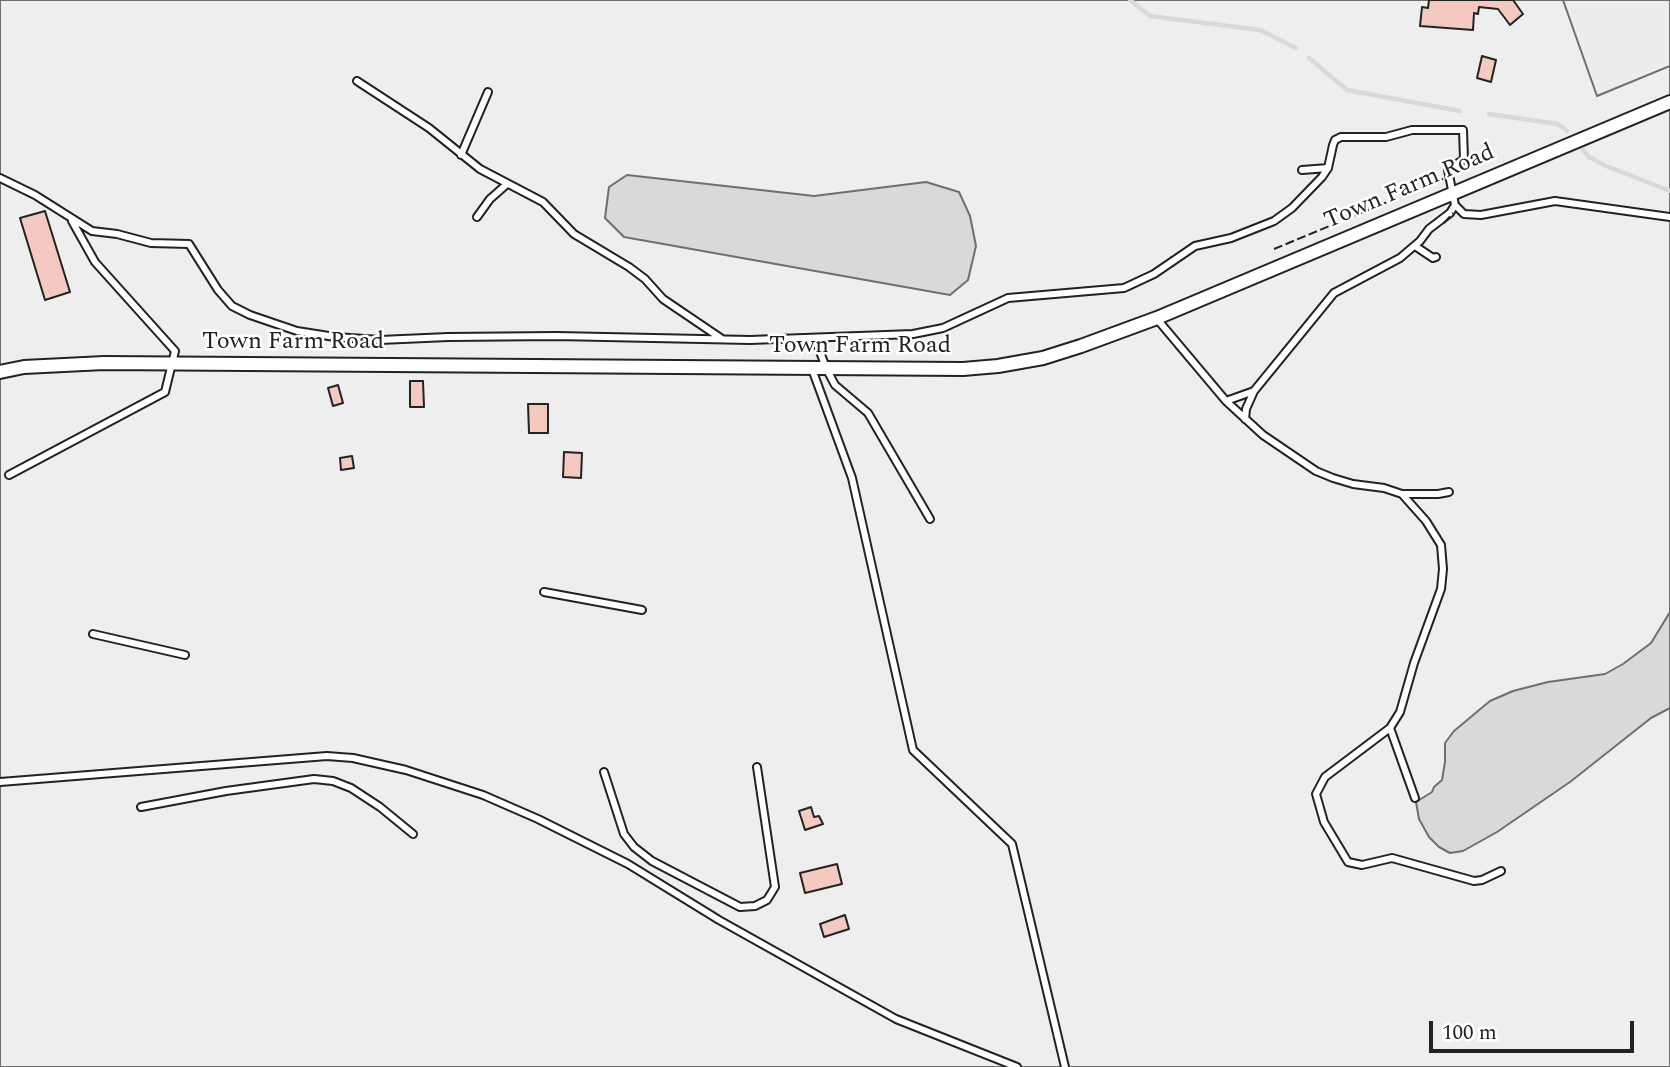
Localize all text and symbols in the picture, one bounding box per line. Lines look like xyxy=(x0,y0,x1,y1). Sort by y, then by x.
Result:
street label: Town Farm Road xyxy=(1321,139,1499,237)
street label: Town Farm Road xyxy=(202,329,384,357)
street label: Town Farm Road xyxy=(769,333,951,361)
scale bar xyxy=(1432,1007,1637,1052)
text: 100 m xyxy=(1442,1017,1497,1049)

